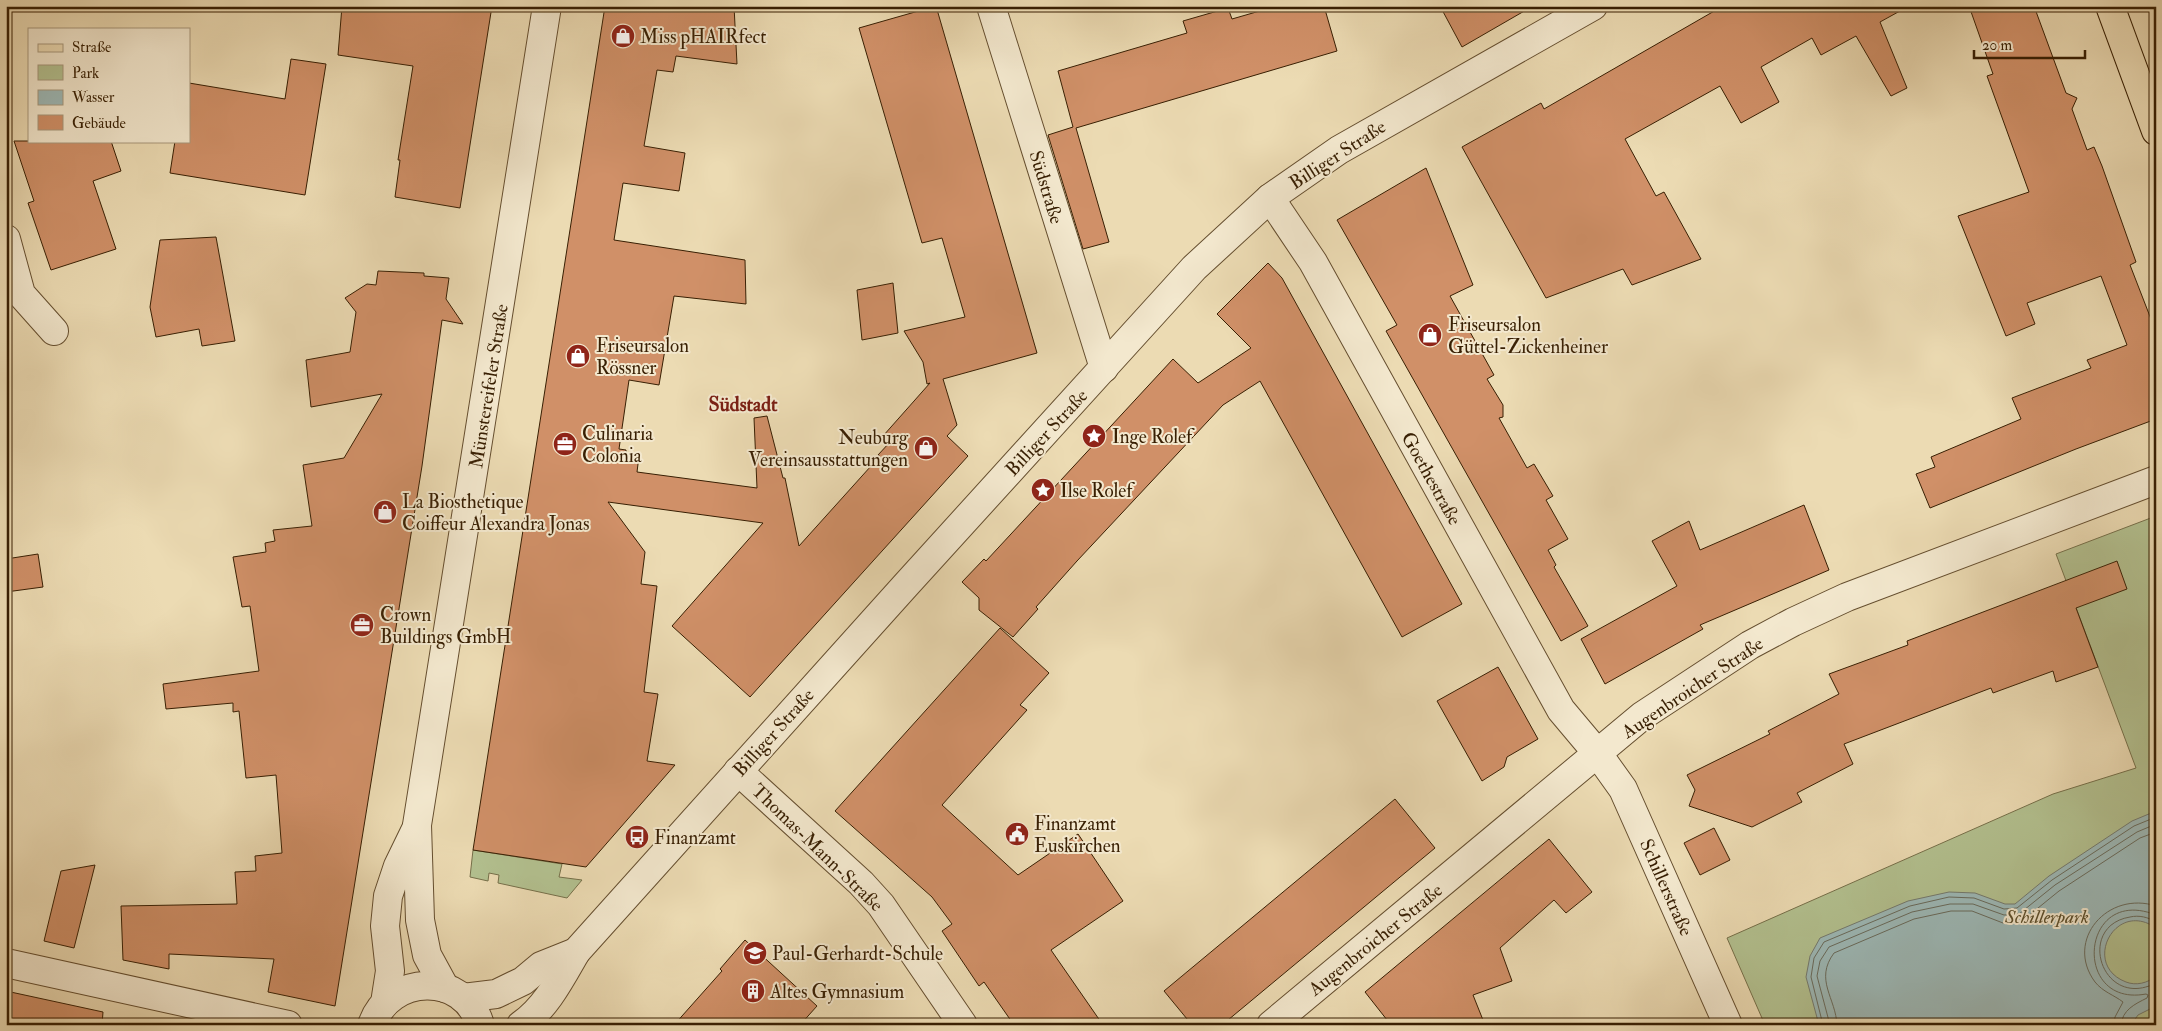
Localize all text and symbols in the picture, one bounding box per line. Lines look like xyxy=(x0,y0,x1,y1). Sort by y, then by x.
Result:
shop icon: Miss pHAIRfect xyxy=(610,23,636,49)
place label: Miss pHAIRfect xyxy=(640,25,766,50)
legend xyxy=(28,28,190,142)
scale bar xyxy=(1974,28,2086,60)
text: 20 m xyxy=(1982,36,2012,55)
text: Straße xyxy=(72,38,111,57)
text: Park xyxy=(72,64,99,83)
text: Wasser xyxy=(71,88,115,107)
text: Gebäude xyxy=(72,114,126,133)
street label: Billiger Straße xyxy=(1285,115,1390,195)
street label: Südstraße xyxy=(1024,148,1069,227)
street label: Münstereifeler Straße xyxy=(464,302,514,470)
place label: Friseursalon Güttel-Zickenheiner xyxy=(1448,313,1608,359)
shop icon: Friseursalon Güttel-Zickenheiner xyxy=(1417,322,1443,348)
place label: Friseursalon Rössner xyxy=(596,334,689,380)
shop icon: Friseursalon Rössner xyxy=(565,343,591,369)
street label: Billiger Straße xyxy=(1000,384,1093,481)
district label: Südstadt xyxy=(708,392,778,417)
place label: Culinaria Colonia xyxy=(582,422,653,468)
place icon: Inge Rolef xyxy=(1081,423,1107,449)
place label: Inge Rolef xyxy=(1112,425,1195,449)
place label: Neuburg Vereinsausstattungen xyxy=(748,426,909,472)
street label: Goethestraße xyxy=(1396,428,1467,529)
office icon: Culinaria Colonia xyxy=(552,431,578,457)
shop icon: Neuburg Vereinsausstattungen xyxy=(913,435,939,461)
place icon: Ilse Rolef xyxy=(1030,477,1056,503)
place label: Ilse Rolef xyxy=(1060,479,1135,503)
place label: La Biosthetique Coiffeur Alexandra Jonas xyxy=(402,490,589,536)
shop icon: La Biosthetique Coiffeur Alexandra Jonas xyxy=(372,499,398,525)
place label: Crown Buildings GmbH xyxy=(380,603,511,649)
office icon: Crown Buildings GmbH xyxy=(349,612,375,638)
street label: Augenbroicher Straße xyxy=(1616,632,1768,745)
street label: Billiger Straße xyxy=(728,684,820,782)
street label: Thomas-Mann-Straße xyxy=(746,779,888,917)
place label: Finanzamt Euskirchen xyxy=(1034,812,1121,858)
public building icon: Finanzamt Euskirchen xyxy=(1004,821,1030,847)
bus stop icon: Finanzamt xyxy=(624,824,650,850)
place label: Finanzamt xyxy=(654,826,736,850)
street label: Schillerstraße xyxy=(1634,835,1698,940)
street label: Augenbroicher Straße xyxy=(1303,878,1448,1002)
park label: Schillerpark xyxy=(2004,905,2089,929)
school or university icon: Paul-Gerhardt-Schule xyxy=(742,940,768,966)
place label: Paul-Gerhardt-Schule xyxy=(772,942,943,966)
building icon: Altes Gymnasium xyxy=(740,978,766,1004)
place label: Altes Gymnasium xyxy=(769,980,904,1004)

